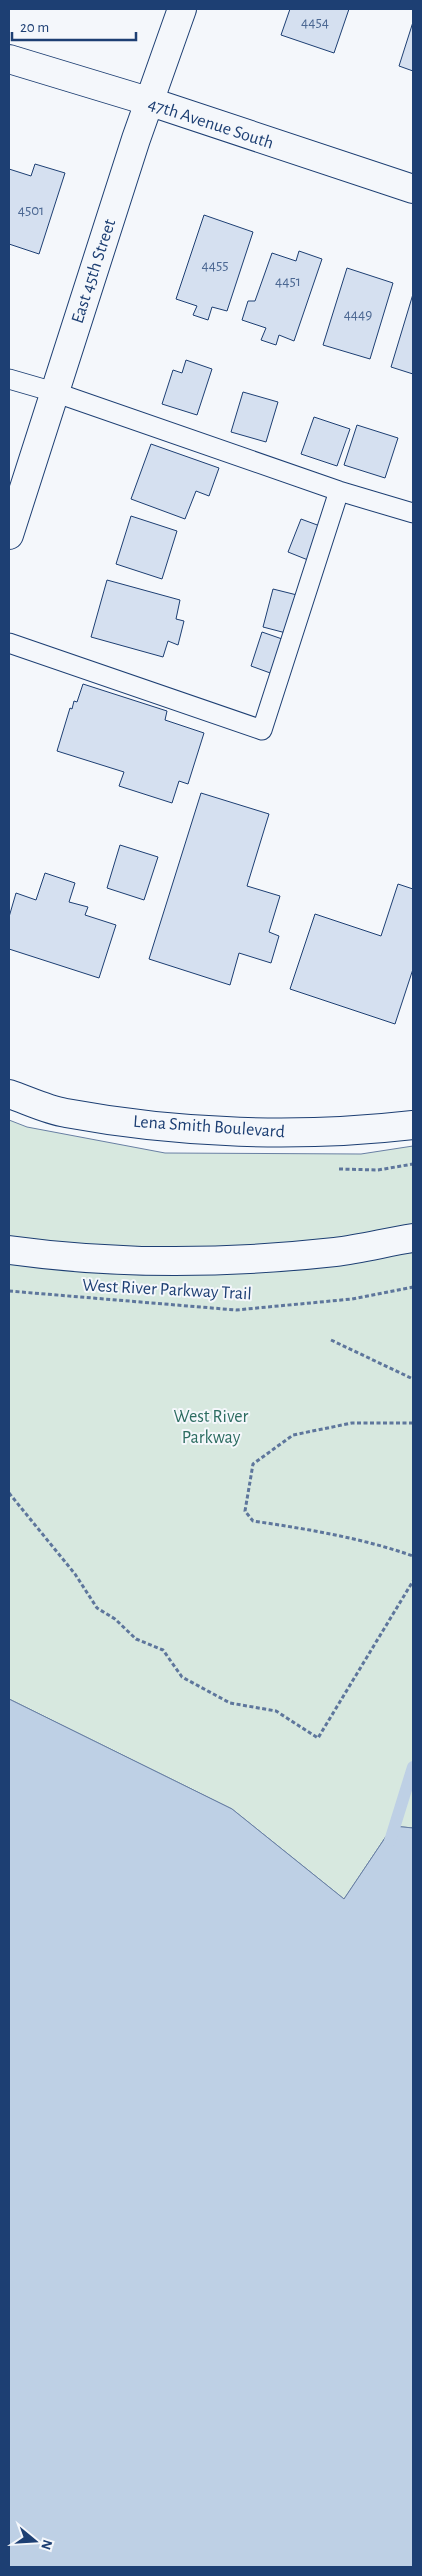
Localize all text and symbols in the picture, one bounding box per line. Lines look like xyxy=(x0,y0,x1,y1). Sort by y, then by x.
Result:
scale bar xyxy=(12,10,136,42)
house number: 4454 xyxy=(301,15,329,30)
text: 20 m xyxy=(20,20,49,35)
street label: 47th Avenue South xyxy=(146,95,276,153)
house number: 4501 xyxy=(18,203,44,218)
street label: East 45th Street xyxy=(69,217,119,326)
house number: 4455 xyxy=(202,258,228,273)
house number: 4451 xyxy=(275,274,301,289)
house number: 4449 xyxy=(344,307,372,322)
street label: Lena Smith Boulevard xyxy=(132,1113,285,1141)
street label: West River Parkway Trail xyxy=(82,1277,252,1303)
park label: West River Parkway xyxy=(174,1408,249,1447)
north arrow xyxy=(10,2516,60,2566)
text: N xyxy=(38,2538,55,2552)

